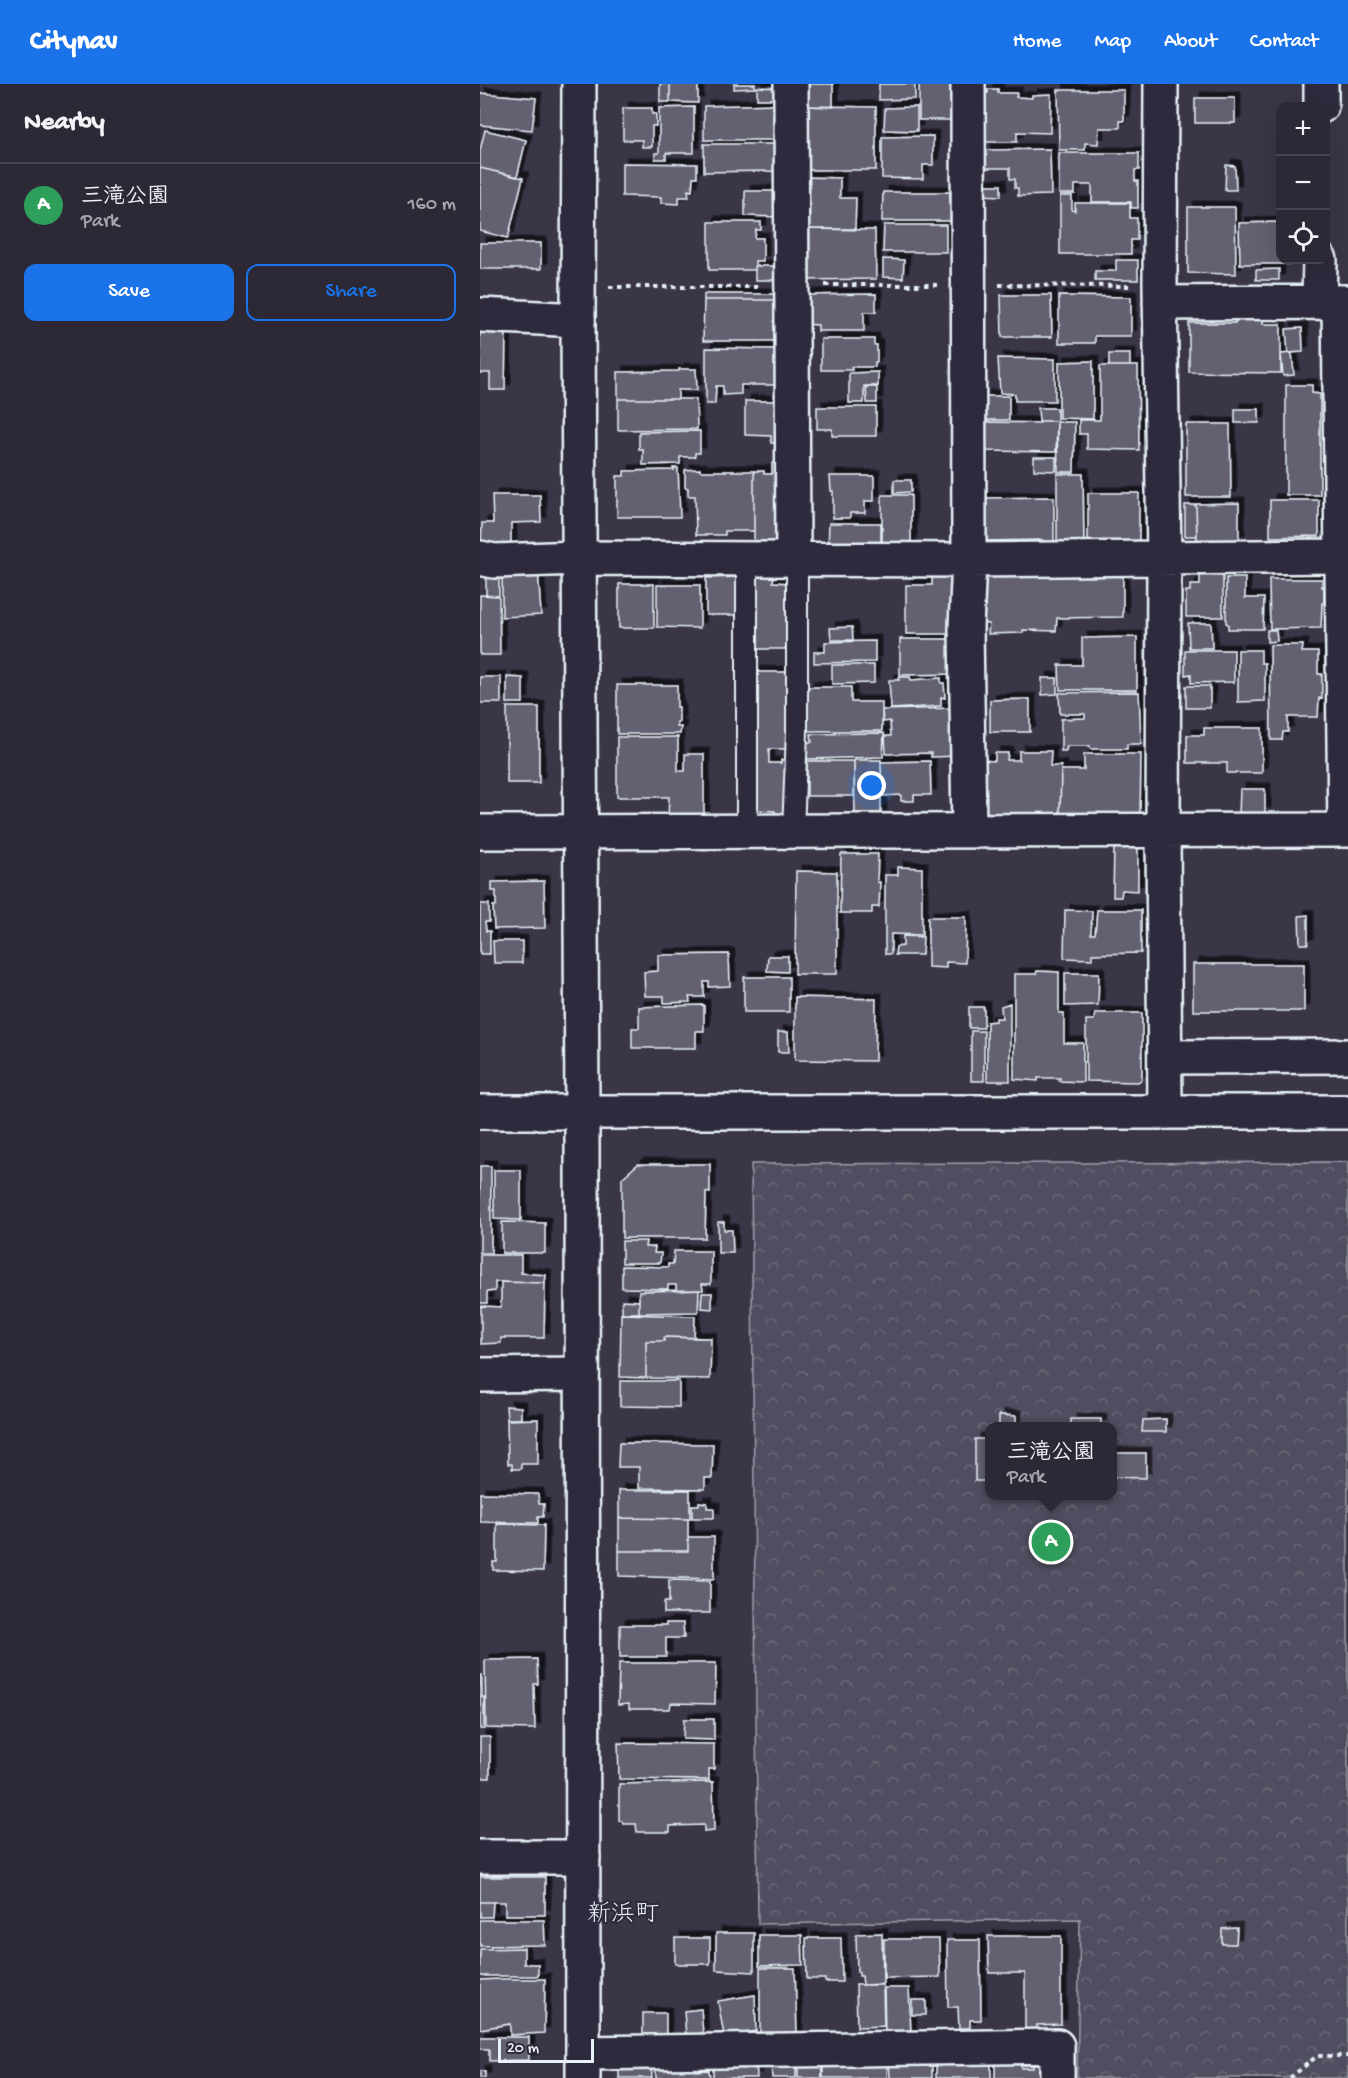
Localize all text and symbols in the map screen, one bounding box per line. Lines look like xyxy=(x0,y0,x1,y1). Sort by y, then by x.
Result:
text: Citynav xyxy=(30,26,118,59)
text: Home xyxy=(1013,30,1061,55)
text: Map xyxy=(1094,30,1131,55)
text: About xyxy=(1164,30,1217,55)
text: Contact xyxy=(1250,30,1318,55)
map controls xyxy=(1276,102,1330,264)
button: + xyxy=(1276,102,1330,156)
text: Nearby xyxy=(24,108,105,139)
button: − xyxy=(1276,156,1330,210)
text: 三滝公園 xyxy=(81,185,169,211)
text: A xyxy=(38,194,49,217)
text: 160 m xyxy=(407,194,456,217)
button: locate xyxy=(1276,210,1330,264)
text: Park xyxy=(81,211,119,234)
button: Save xyxy=(24,264,234,321)
button: Share xyxy=(246,264,456,321)
your location xyxy=(857,771,886,800)
popup xyxy=(985,1422,1117,1500)
text: 三滝公園 xyxy=(1007,1441,1095,1467)
text: Park xyxy=(1007,1467,1045,1490)
pin: A xyxy=(1032,1520,1070,1564)
district label: 新浜町 xyxy=(587,1901,659,1930)
scale bar xyxy=(498,2036,594,2064)
text: 20 m xyxy=(507,2040,539,2059)

